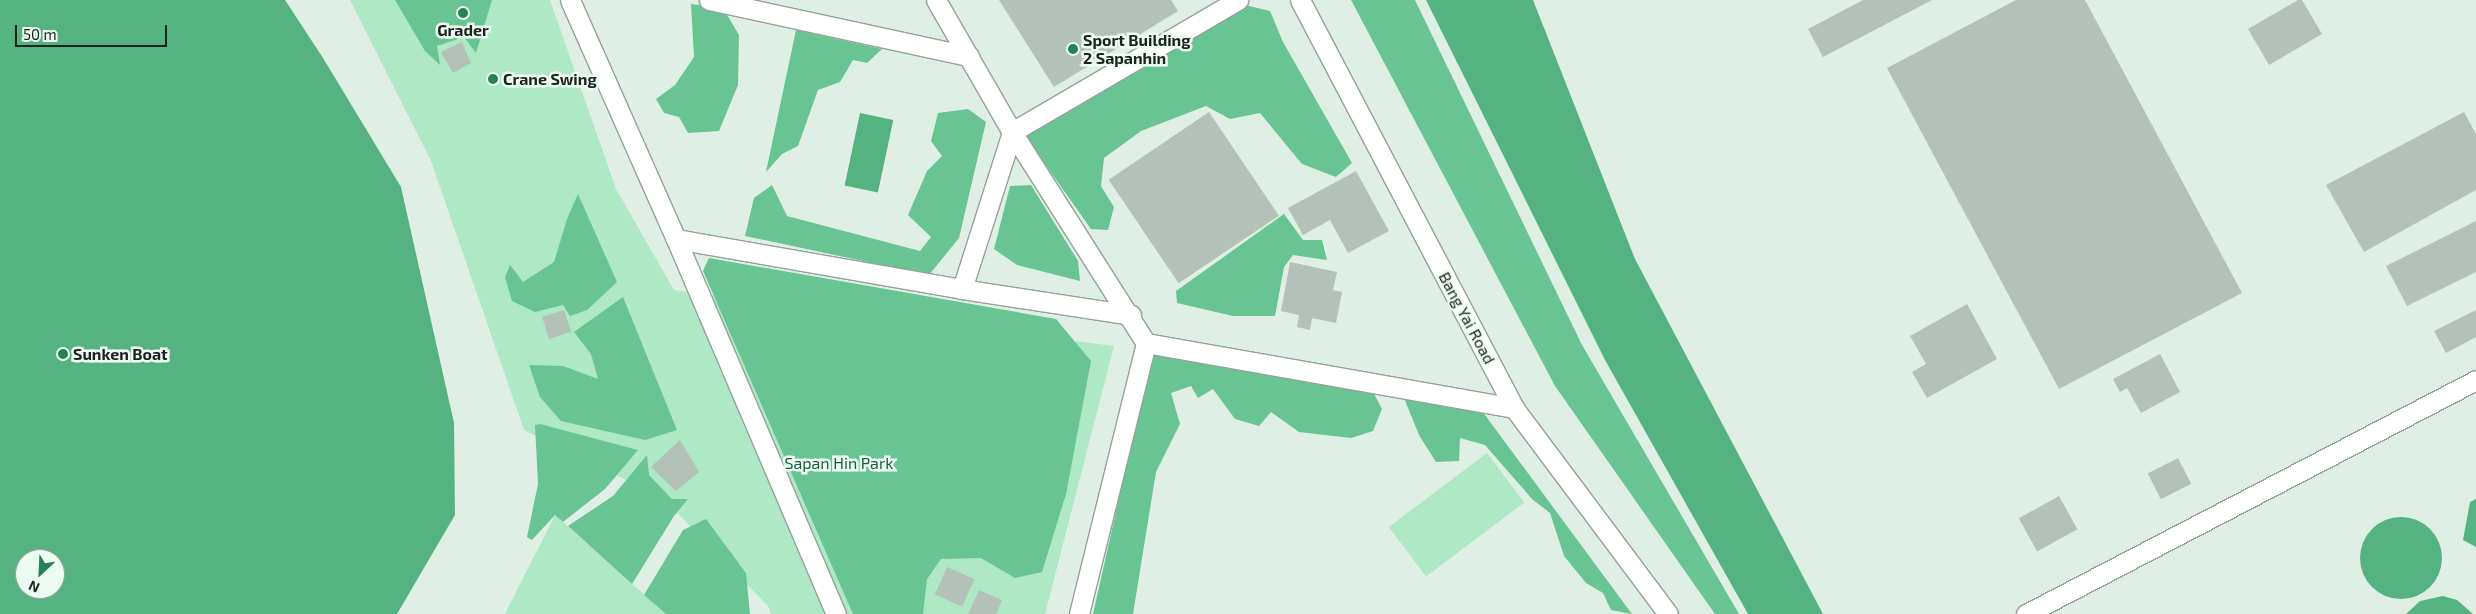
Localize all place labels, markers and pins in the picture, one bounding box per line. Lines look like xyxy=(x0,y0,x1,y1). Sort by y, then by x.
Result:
marker: Grader xyxy=(457,7,469,19)
place label: Grader xyxy=(437,20,489,40)
place label: Sport Building 2 Sapanhin xyxy=(1083,30,1191,68)
marker: Sport Building 2 Sapanhin xyxy=(1067,43,1079,55)
place label: Crane Swing xyxy=(503,69,597,89)
marker: Crane Swing xyxy=(487,73,499,85)
place label: Sunken Boat xyxy=(73,344,168,364)
marker: Sunken Boat xyxy=(57,348,69,360)

